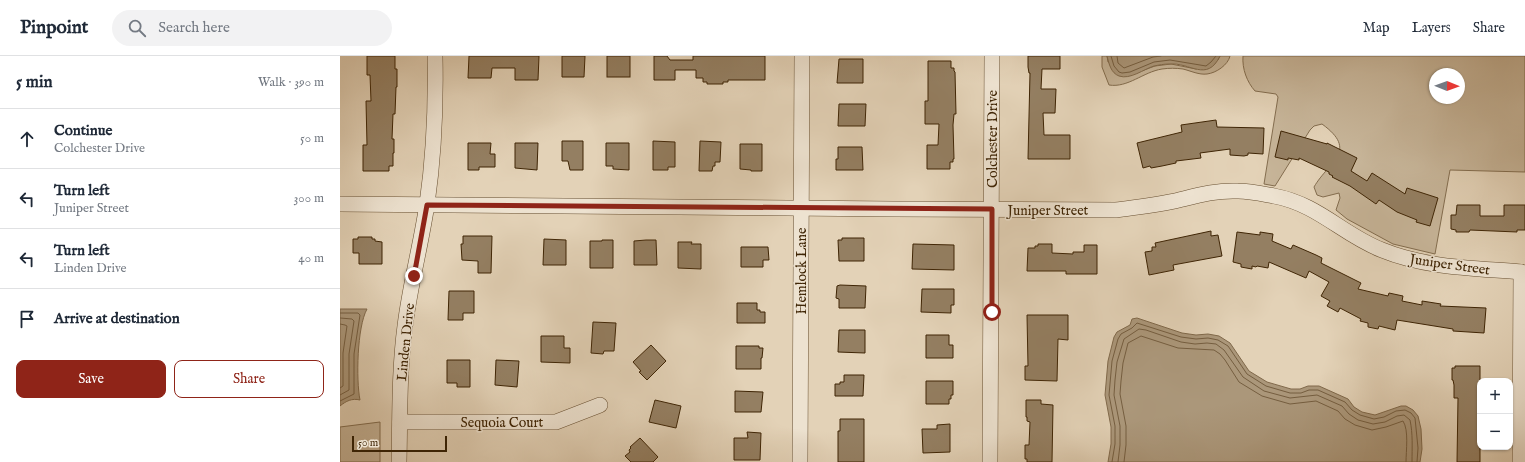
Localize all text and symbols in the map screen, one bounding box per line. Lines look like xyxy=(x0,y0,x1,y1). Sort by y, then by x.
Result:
search box xyxy=(112,10,392,46)
text: Pinpoint xyxy=(20,16,88,40)
icon: search xyxy=(126,17,148,39)
text: Search here xyxy=(158,18,230,37)
text: Map xyxy=(1363,19,1390,37)
text: Layers xyxy=(1412,19,1451,37)
text: Share xyxy=(1473,19,1505,37)
north arrow xyxy=(1429,68,1465,104)
text: 5 min xyxy=(16,72,53,93)
text: Walk · 390 m xyxy=(258,74,324,91)
street label: Colchester Drive xyxy=(984,89,1002,188)
text: Continue xyxy=(54,121,112,140)
icon: ahead xyxy=(16,128,38,150)
text: 50 m xyxy=(300,130,324,147)
text: Colchester Drive xyxy=(54,140,145,157)
text: Turn left xyxy=(54,181,110,200)
icon: left xyxy=(16,188,38,210)
text: 300 m xyxy=(293,190,324,207)
text: Juniper Street xyxy=(54,200,129,217)
street label: Juniper Street xyxy=(1006,202,1089,220)
street label: Hemlock Lane xyxy=(793,227,811,314)
text: Turn left xyxy=(54,241,110,260)
icon: left xyxy=(16,248,38,270)
text: 40 m xyxy=(298,250,324,267)
street label: Juniper Street xyxy=(1407,250,1491,280)
text: Linden Drive xyxy=(54,260,127,277)
route end xyxy=(405,267,423,285)
street label: Linden Drive xyxy=(393,302,419,382)
route start xyxy=(983,303,1001,321)
icon: arrive xyxy=(16,308,38,330)
text: Arrive at destination xyxy=(54,309,180,328)
button: Save xyxy=(16,360,166,398)
button: Share xyxy=(174,360,324,398)
map controls xyxy=(1477,378,1513,450)
button: + xyxy=(1477,378,1513,414)
street label: Sequoia Court xyxy=(461,414,544,432)
button: − xyxy=(1477,414,1513,450)
scale bar xyxy=(352,434,447,453)
text: 50 m xyxy=(358,436,378,450)

